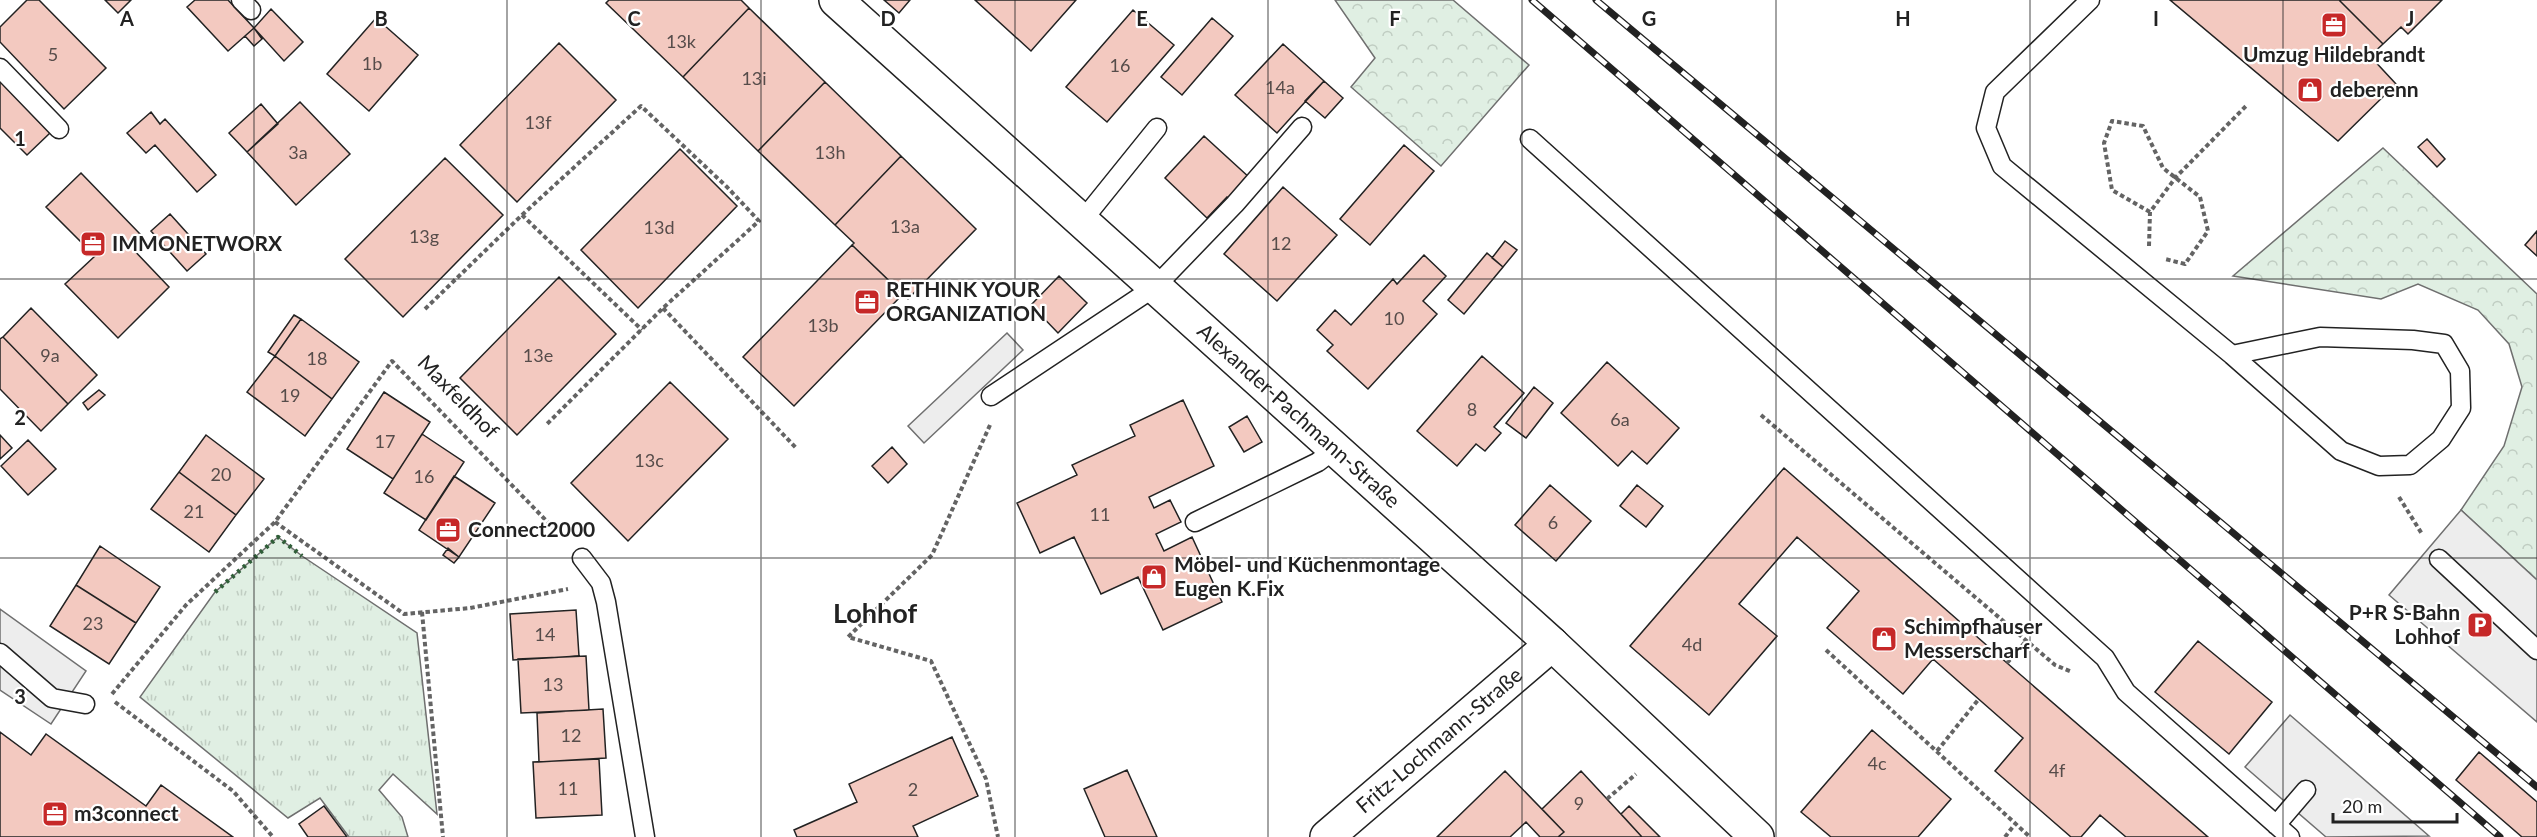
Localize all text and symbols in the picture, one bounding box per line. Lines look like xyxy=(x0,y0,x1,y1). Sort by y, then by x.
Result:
text: A xyxy=(119,6,134,30)
text: B xyxy=(374,6,388,30)
text: C xyxy=(627,6,641,30)
text: D xyxy=(880,6,896,30)
text: E xyxy=(1136,6,1148,30)
text: F xyxy=(1389,6,1401,30)
text: G xyxy=(1642,6,1656,30)
text: H xyxy=(1895,6,1911,30)
text: I xyxy=(2153,6,2159,30)
text: J xyxy=(2406,6,2414,30)
office icon: Umzug Hildebrandt xyxy=(2319,10,2349,40)
house number: 13k xyxy=(666,30,697,52)
place label: Umzug Hildebrandt xyxy=(2243,41,2425,66)
house number: 5 xyxy=(48,43,58,65)
house number: 1b xyxy=(362,52,382,74)
house number: 16 xyxy=(1110,54,1130,76)
house number: 13i xyxy=(741,67,767,89)
shop icon: deberenn xyxy=(2295,75,2325,105)
house number: 14a xyxy=(1265,76,1295,98)
place label: deberenn xyxy=(2330,76,2419,101)
house number: 13f xyxy=(524,111,552,133)
text: 1 xyxy=(14,126,26,150)
house number: 3a xyxy=(288,141,308,163)
house number: 13h xyxy=(815,141,845,163)
house number: 13a xyxy=(890,215,920,237)
house number: 13d xyxy=(644,216,674,238)
house number: 13g xyxy=(409,225,439,247)
office icon: IMMONETWORX xyxy=(78,229,108,259)
place label: IMMONETWORX xyxy=(112,230,283,255)
house number: 12 xyxy=(1271,232,1291,254)
place label: RETHINK YOUR ORGANIZATION xyxy=(886,276,1046,325)
office icon: RETHINK YOUR ORGANIZATION xyxy=(852,287,882,317)
house number: 10 xyxy=(1384,307,1404,329)
house number: 13b xyxy=(808,314,838,336)
street label: Alexander-Pachmann-Straße xyxy=(1193,317,1406,512)
house number: 9a xyxy=(40,344,60,366)
house number: 13e xyxy=(523,344,553,366)
house number: 18 xyxy=(307,347,327,369)
street label: Maxfeldhof xyxy=(413,349,505,443)
house number: 19 xyxy=(280,384,300,406)
house number: 8 xyxy=(1467,398,1477,420)
text: 2 xyxy=(14,405,26,429)
house number: 6a xyxy=(1610,408,1630,430)
house number: 17 xyxy=(375,430,395,452)
house number: 13c xyxy=(634,449,664,471)
house number: 20 xyxy=(211,463,231,485)
house number: 16 xyxy=(414,465,434,487)
house number: 21 xyxy=(184,500,204,522)
house number: 11 xyxy=(1090,503,1110,525)
house number: 6 xyxy=(1548,511,1558,533)
office icon: Connect2000 xyxy=(433,515,463,545)
place label: Connect2000 xyxy=(468,516,595,541)
place label: Möbel- und Küchenmontage Eugen K.Fix xyxy=(1174,551,1440,600)
shop icon: Möbel- und Küchenmontage Eugen K.Fix xyxy=(1139,562,1169,592)
district label: Lohhof xyxy=(833,596,917,629)
place label: P+R S-Bahn Lohhof xyxy=(2349,599,2460,648)
parking icon: P+R S-Bahn Lohhof xyxy=(2465,610,2495,640)
house number: 23 xyxy=(83,612,103,634)
place label: Schimpfhauser Messerscharf xyxy=(1904,613,2043,662)
house number: 14 xyxy=(535,623,555,645)
shop icon: Schimpfhauser Messerscharf xyxy=(1869,624,1899,654)
house number: 4d xyxy=(1682,633,1702,655)
street label: Fritz-Lochmann-Straße xyxy=(1350,661,1526,818)
house number: 13 xyxy=(543,673,563,695)
text: 3 xyxy=(14,684,26,708)
house number: 12 xyxy=(561,724,581,746)
house number: 4c xyxy=(1867,752,1887,774)
house number: 4f xyxy=(2049,759,2066,781)
house number: 11 xyxy=(558,777,578,799)
house number: 2 xyxy=(908,778,918,800)
scale bar xyxy=(2333,786,2458,824)
house number: 9 xyxy=(1574,792,1584,814)
text: 20 m xyxy=(2342,795,2382,817)
office icon: m3connect xyxy=(40,799,70,829)
place label: m3connect xyxy=(74,800,179,825)

